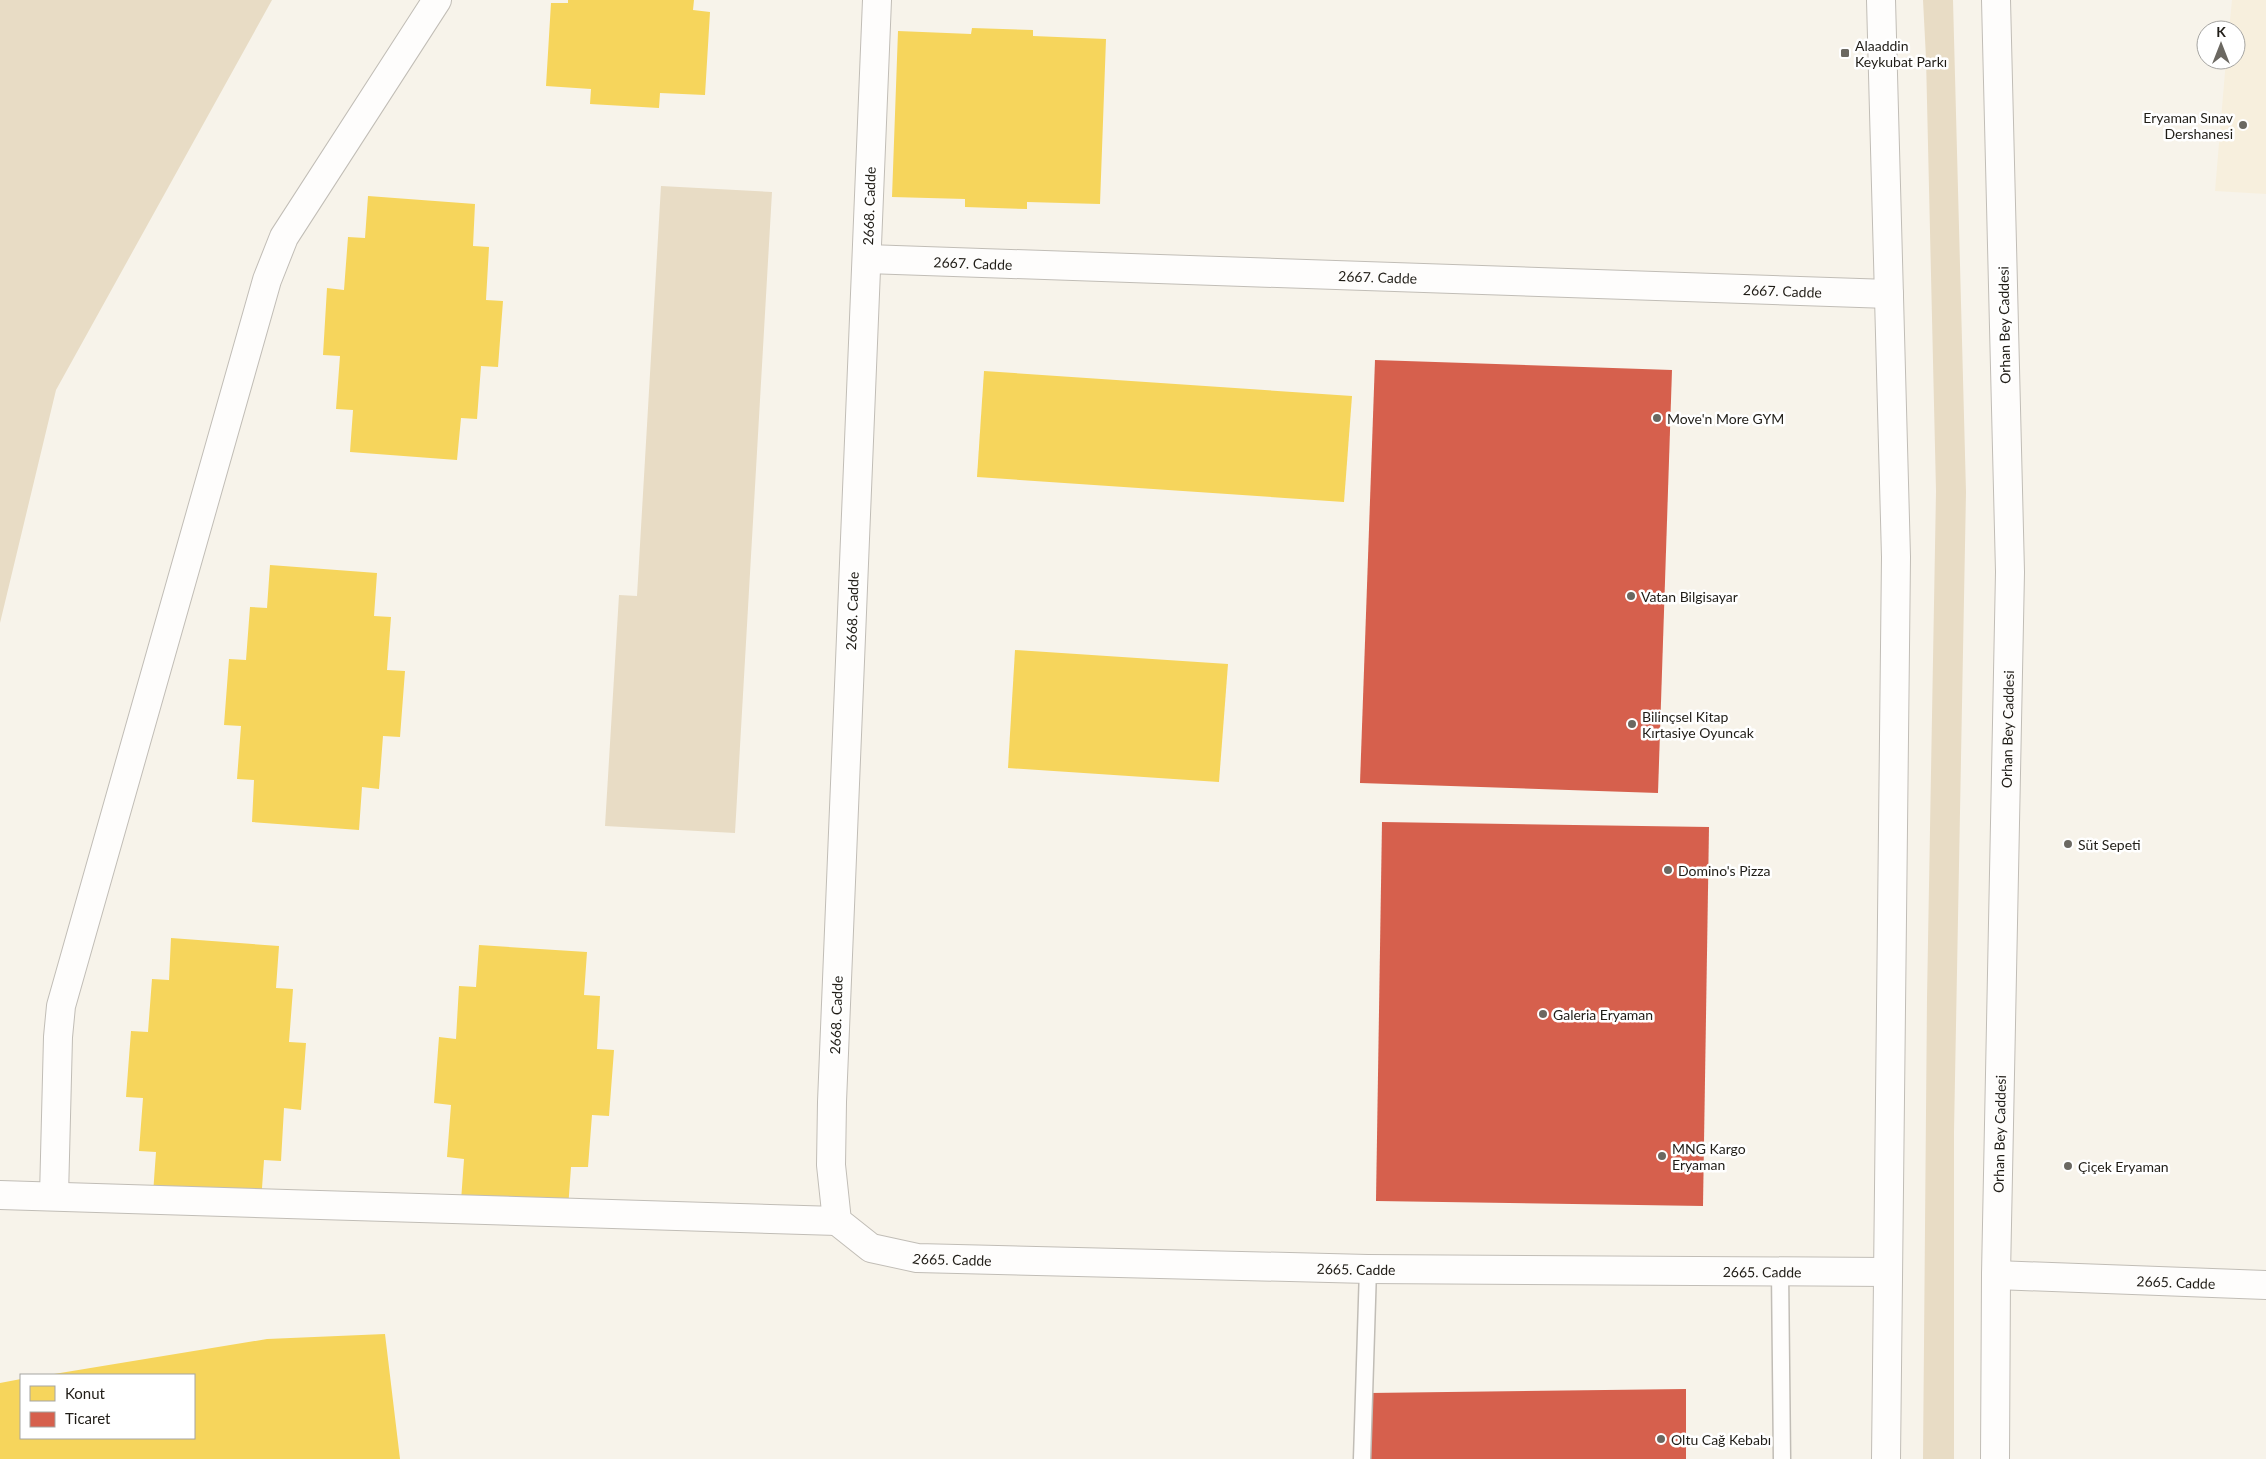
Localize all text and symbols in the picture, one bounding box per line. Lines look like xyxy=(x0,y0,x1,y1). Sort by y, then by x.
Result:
north arrow xyxy=(2196,20,2246,70)
text: K xyxy=(2216,23,2226,40)
place label: Alaaddin Keykubat Parkı xyxy=(1855,37,1947,70)
marker: Alaaddin Keykubat Parkı xyxy=(1839,47,1851,59)
place label: Eryaman Sınav Dershanesi xyxy=(2143,109,2234,142)
marker: Eryaman Sınav Dershanesi xyxy=(2237,119,2249,131)
street label: 2668. Cadde xyxy=(859,166,879,246)
street label: 2667. Cadde xyxy=(933,253,1013,272)
street label: Orhan Bey Caddesi xyxy=(1994,266,2014,384)
street label: 2667. Cadde xyxy=(1338,267,1417,286)
street label: 2667. Cadde xyxy=(1743,281,1822,300)
place label: Move'n More GYM xyxy=(1667,410,1784,427)
marker: Move'n More GYM xyxy=(1651,412,1663,424)
street label: 2668. Cadde xyxy=(842,571,862,651)
place label: Vatan Bilgisayar xyxy=(1641,588,1738,605)
marker: Vatan Bilgisayar xyxy=(1625,590,1637,602)
street label: Orhan Bey Caddesi xyxy=(1997,670,2017,788)
place label: Bilinçsel Kitap Kırtasiye Oyuncak xyxy=(1642,708,1755,741)
marker: Bilinçsel Kitap Kırtasiye Oyuncak xyxy=(1626,718,1638,730)
place label: Süt Sepeti xyxy=(2078,836,2141,853)
marker: Süt Sepeti xyxy=(2062,838,2074,850)
place label: Domino's Pizza xyxy=(1678,862,1771,879)
marker: Domino's Pizza xyxy=(1662,864,1674,876)
street label: 2668. Cadde xyxy=(826,975,846,1055)
place label: Galeria Eryaman xyxy=(1553,1006,1653,1023)
marker: Galeria Eryaman xyxy=(1537,1008,1549,1020)
street label: Orhan Bey Caddesi xyxy=(1989,1075,2008,1193)
place label: MNG Kargo Eryaman xyxy=(1672,1140,1746,1173)
marker: MNG Kargo Eryaman xyxy=(1656,1150,1668,1162)
place label: Çiçek Eryaman xyxy=(2078,1158,2169,1175)
marker: Çiçek Eryaman xyxy=(2062,1160,2074,1172)
street label: 2665. Cadde xyxy=(911,1249,992,1268)
street label: 2665. Cadde xyxy=(1317,1259,1396,1278)
street label: 2665. Cadde xyxy=(1723,1263,1802,1280)
street label: 2665. Cadde xyxy=(2136,1272,2216,1292)
legend xyxy=(20,1374,195,1439)
text: Konut xyxy=(65,1384,106,1402)
text: Ticaret xyxy=(65,1409,111,1427)
place label: Oltu Cağ Kebabı xyxy=(1671,1431,1771,1448)
marker: Oltu Cağ Kebabı xyxy=(1655,1433,1667,1445)

